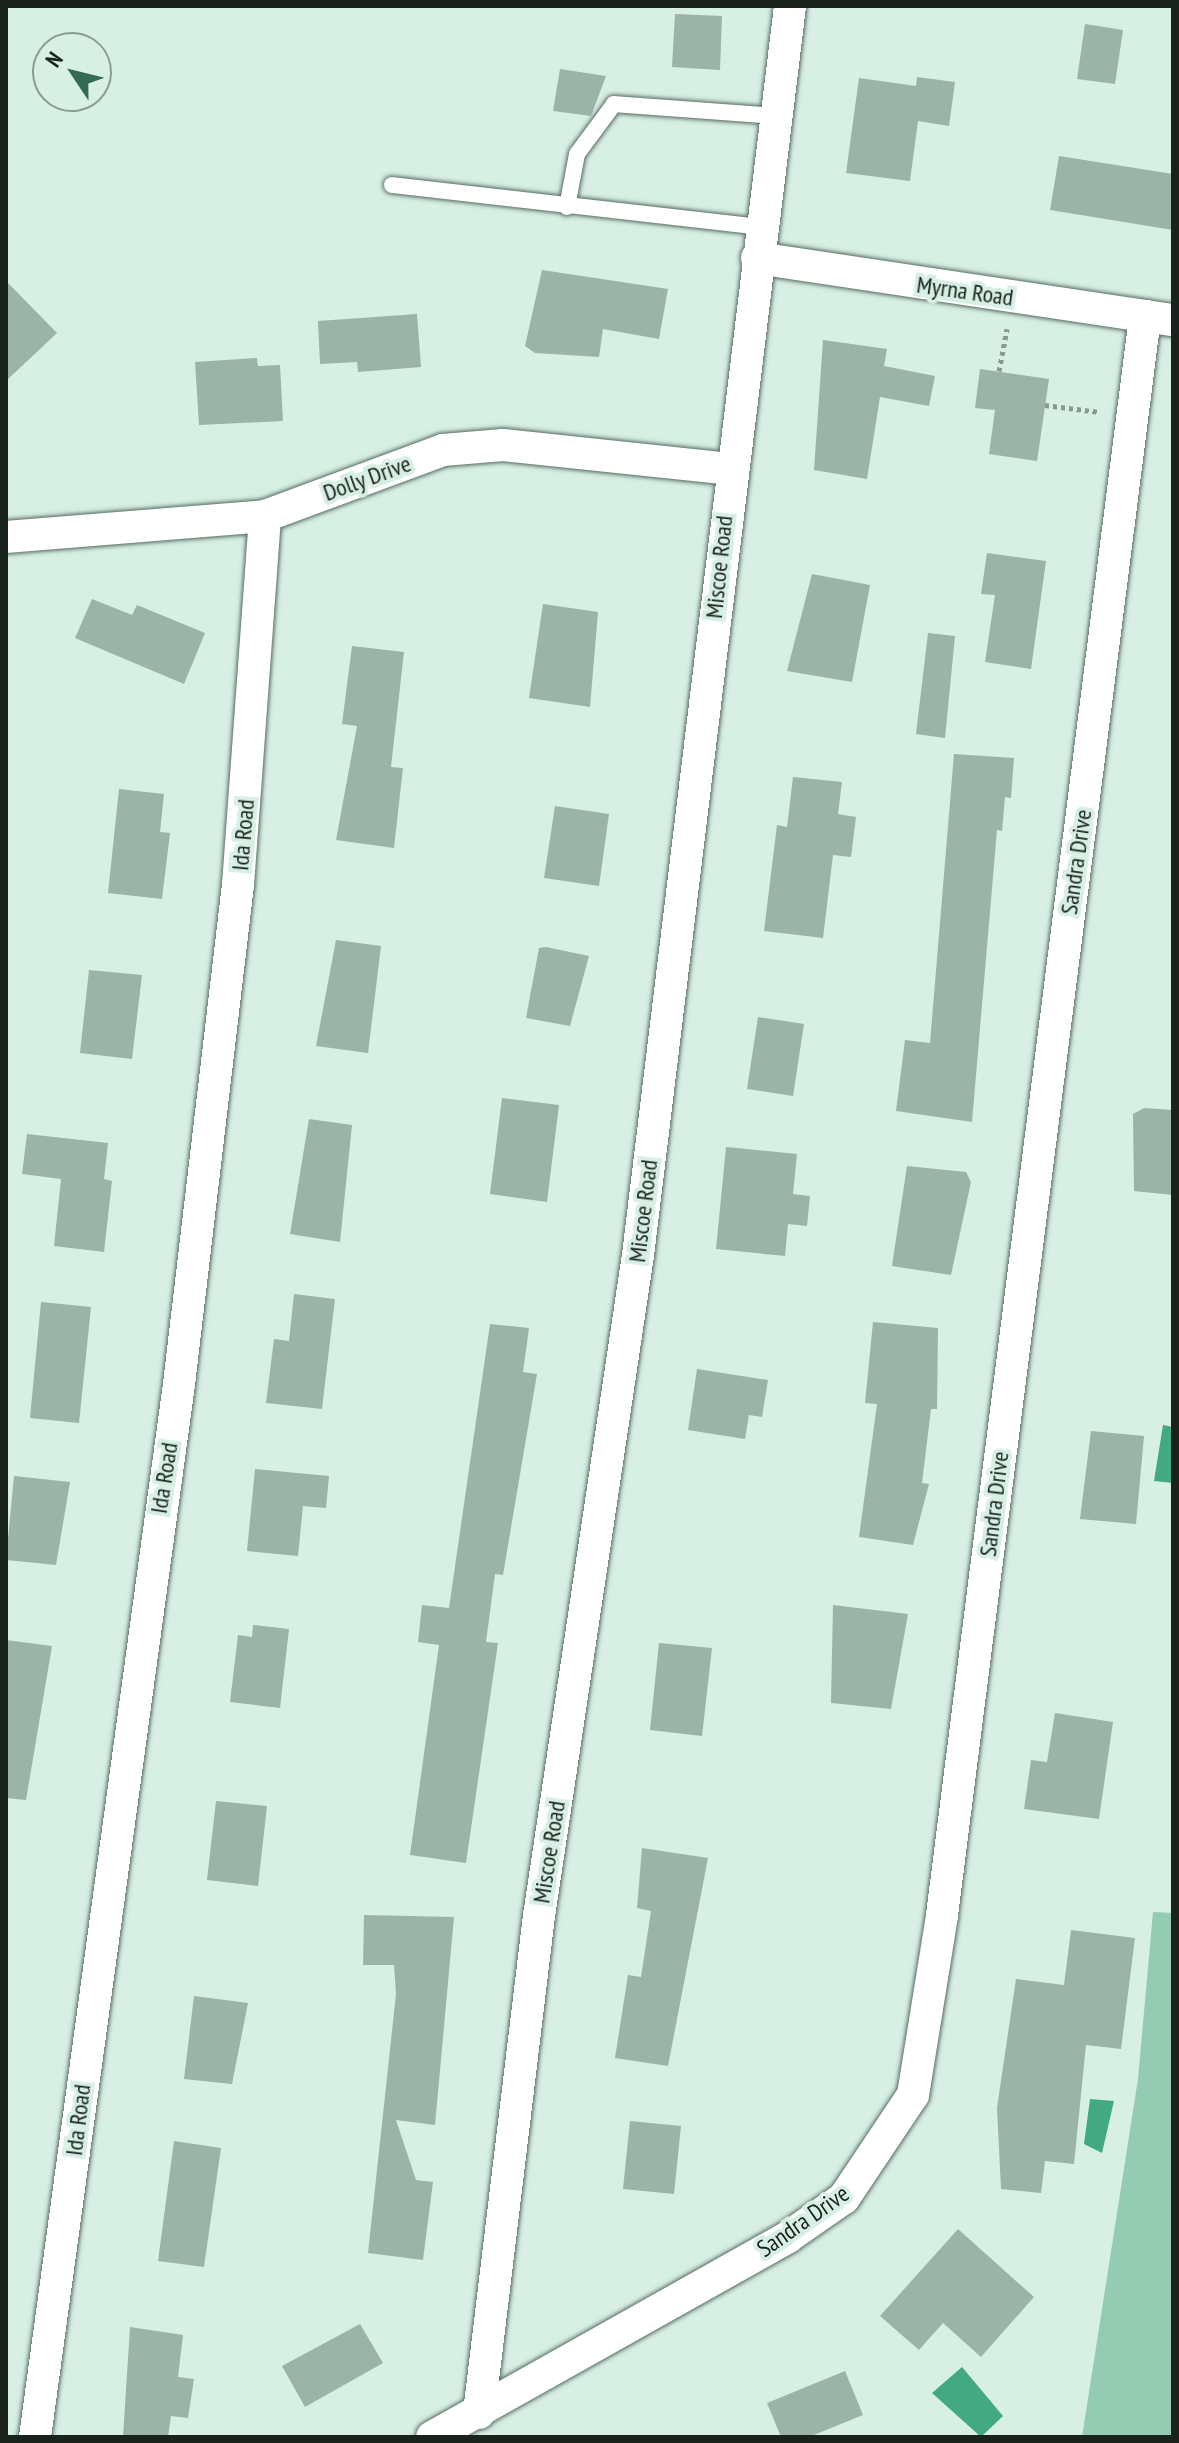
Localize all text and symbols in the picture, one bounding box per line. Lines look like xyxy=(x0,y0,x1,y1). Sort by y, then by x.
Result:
north arrow xyxy=(32,32,112,112)
text: N xyxy=(39,46,69,72)
street label: Myrna Road xyxy=(915,270,1015,312)
street label: Dolly Drive xyxy=(319,449,415,507)
street label: Miscoe Road xyxy=(699,514,739,620)
street label: Ida Road xyxy=(226,798,260,872)
street label: Sandra Drive xyxy=(1054,808,1098,916)
street label: Miscoe Road xyxy=(622,1158,664,1264)
street label: Ida Road xyxy=(144,1440,184,1516)
street label: Sandra Drive xyxy=(973,1450,1015,1558)
street label: Miscoe Road xyxy=(527,1799,571,1905)
street label: Ida Road xyxy=(59,2083,97,2157)
street label: Sandra Drive xyxy=(751,2179,855,2263)

